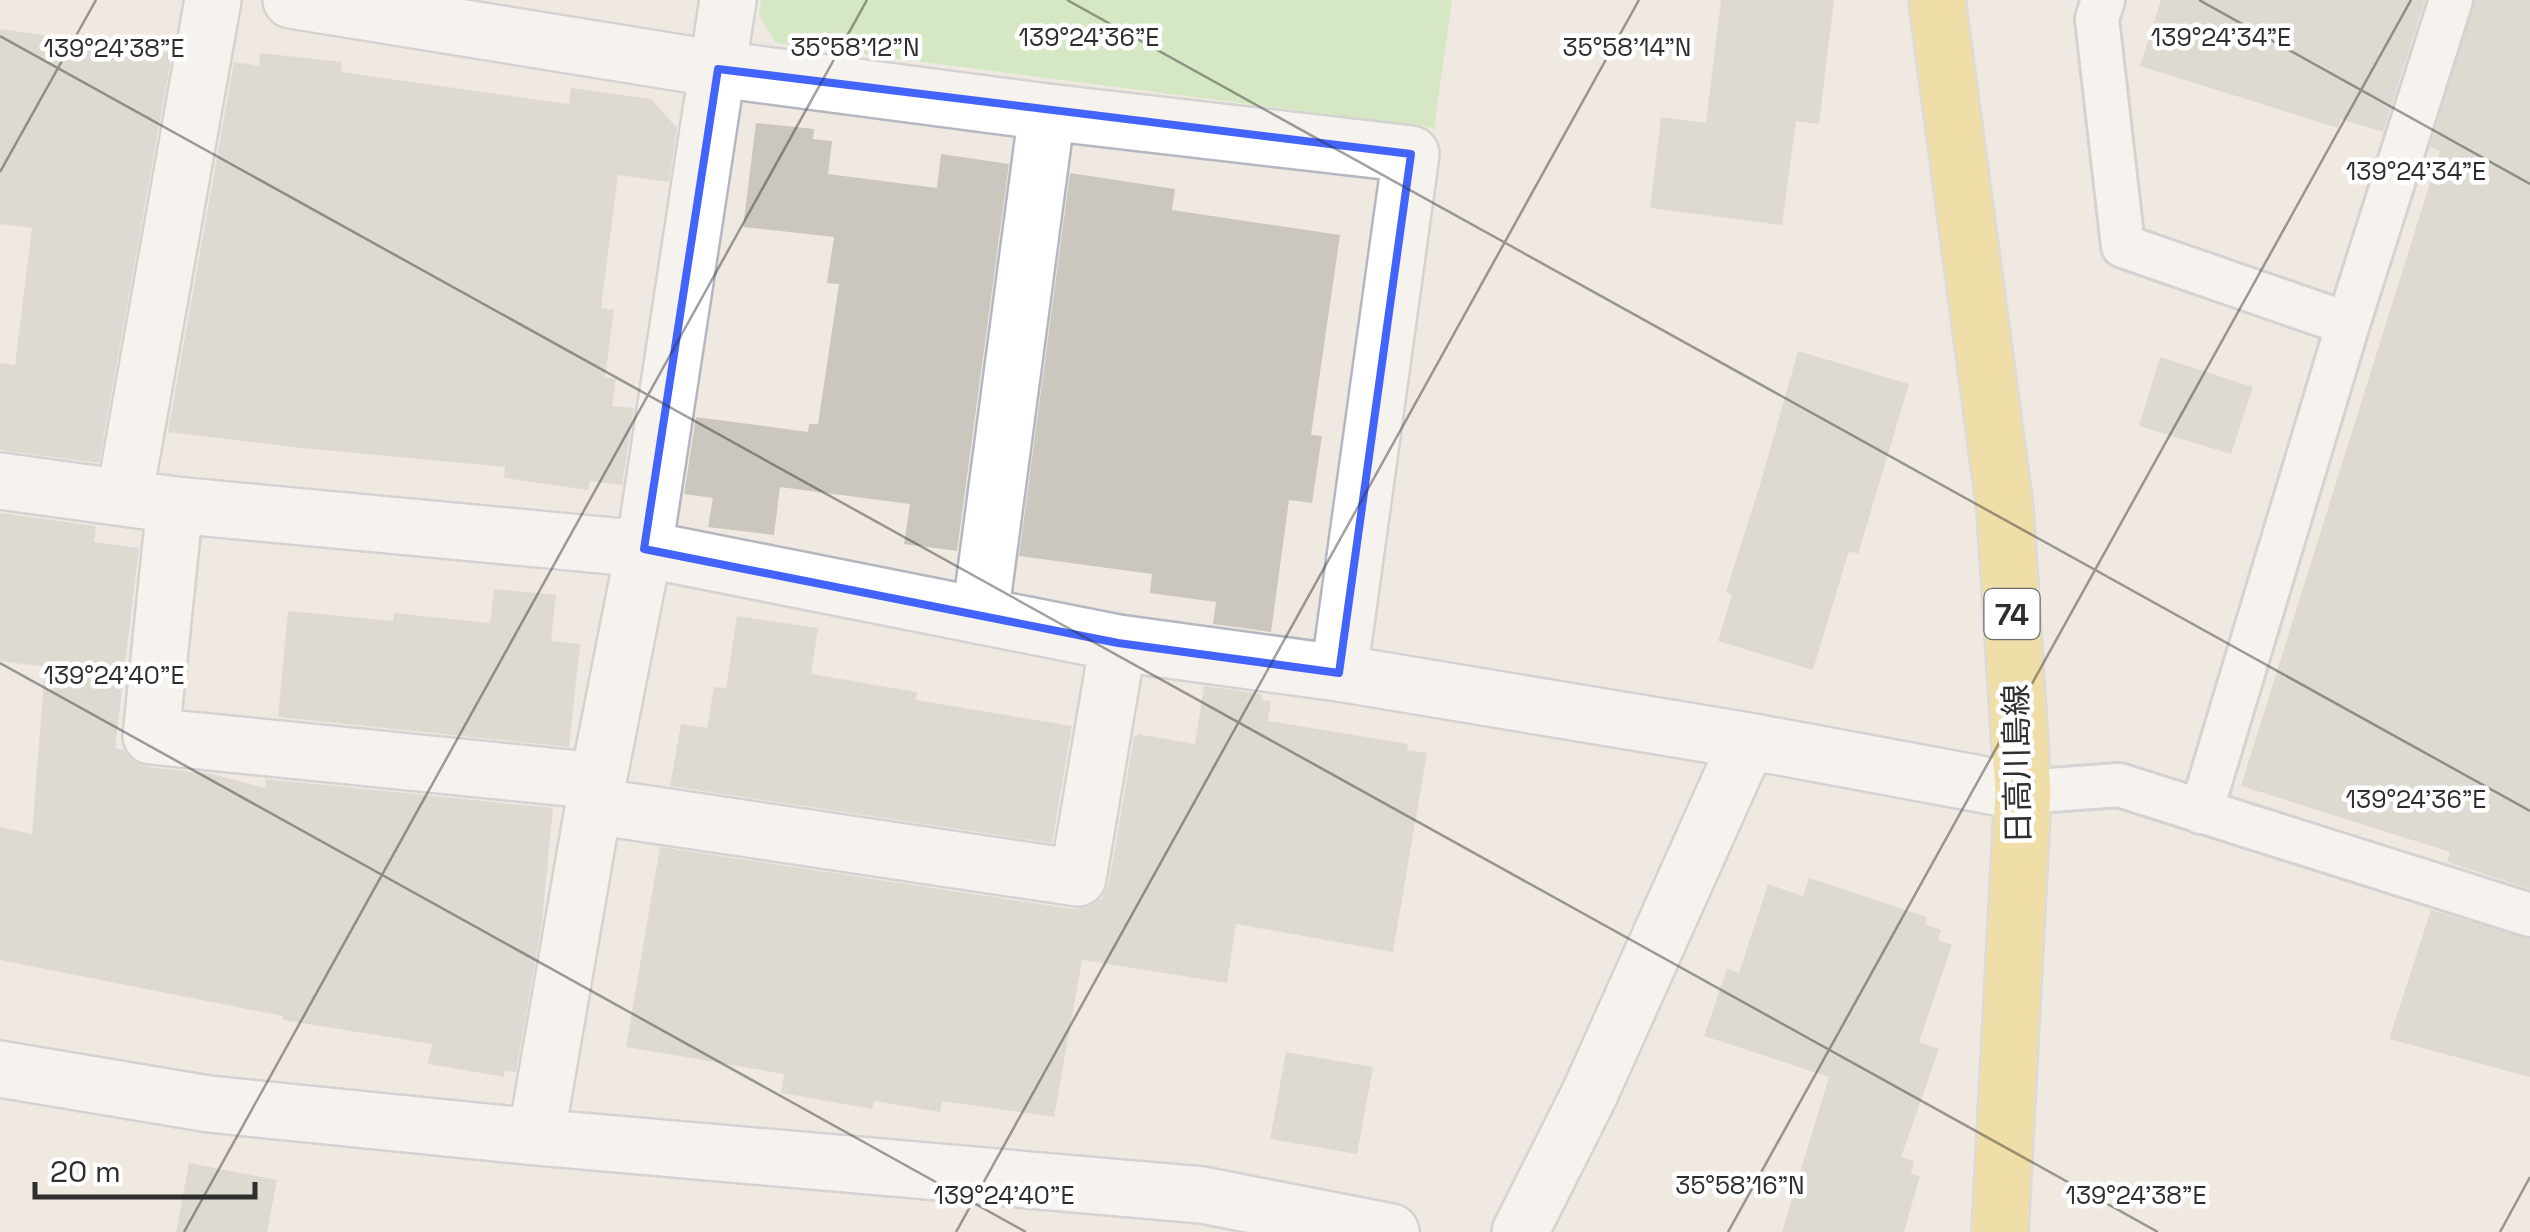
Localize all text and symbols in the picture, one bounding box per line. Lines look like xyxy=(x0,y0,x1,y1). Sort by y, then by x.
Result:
text: 139°24'36"E xyxy=(1019,21,1159,53)
text: 139°24'34"E xyxy=(2151,21,2291,53)
text: 35°58'12"N xyxy=(790,31,920,63)
text: 35°58'14"N xyxy=(1563,31,1691,63)
text: 139°24'38"E xyxy=(43,32,185,64)
text: 139°24'34"E xyxy=(2346,155,2486,187)
road number: 74 xyxy=(1984,589,2040,639)
text: 139°24'40"E xyxy=(43,659,185,691)
street label: 日高川島線 xyxy=(1996,684,2038,844)
text: 139°24'36"E xyxy=(2346,783,2486,815)
scale bar xyxy=(35,1137,255,1199)
text: 20 m xyxy=(50,1152,121,1191)
text: 35°58'16"N xyxy=(1675,1169,1805,1201)
text: 139°24'40"E xyxy=(933,1179,1075,1211)
text: 139°24'38"E xyxy=(2065,1179,2207,1211)

